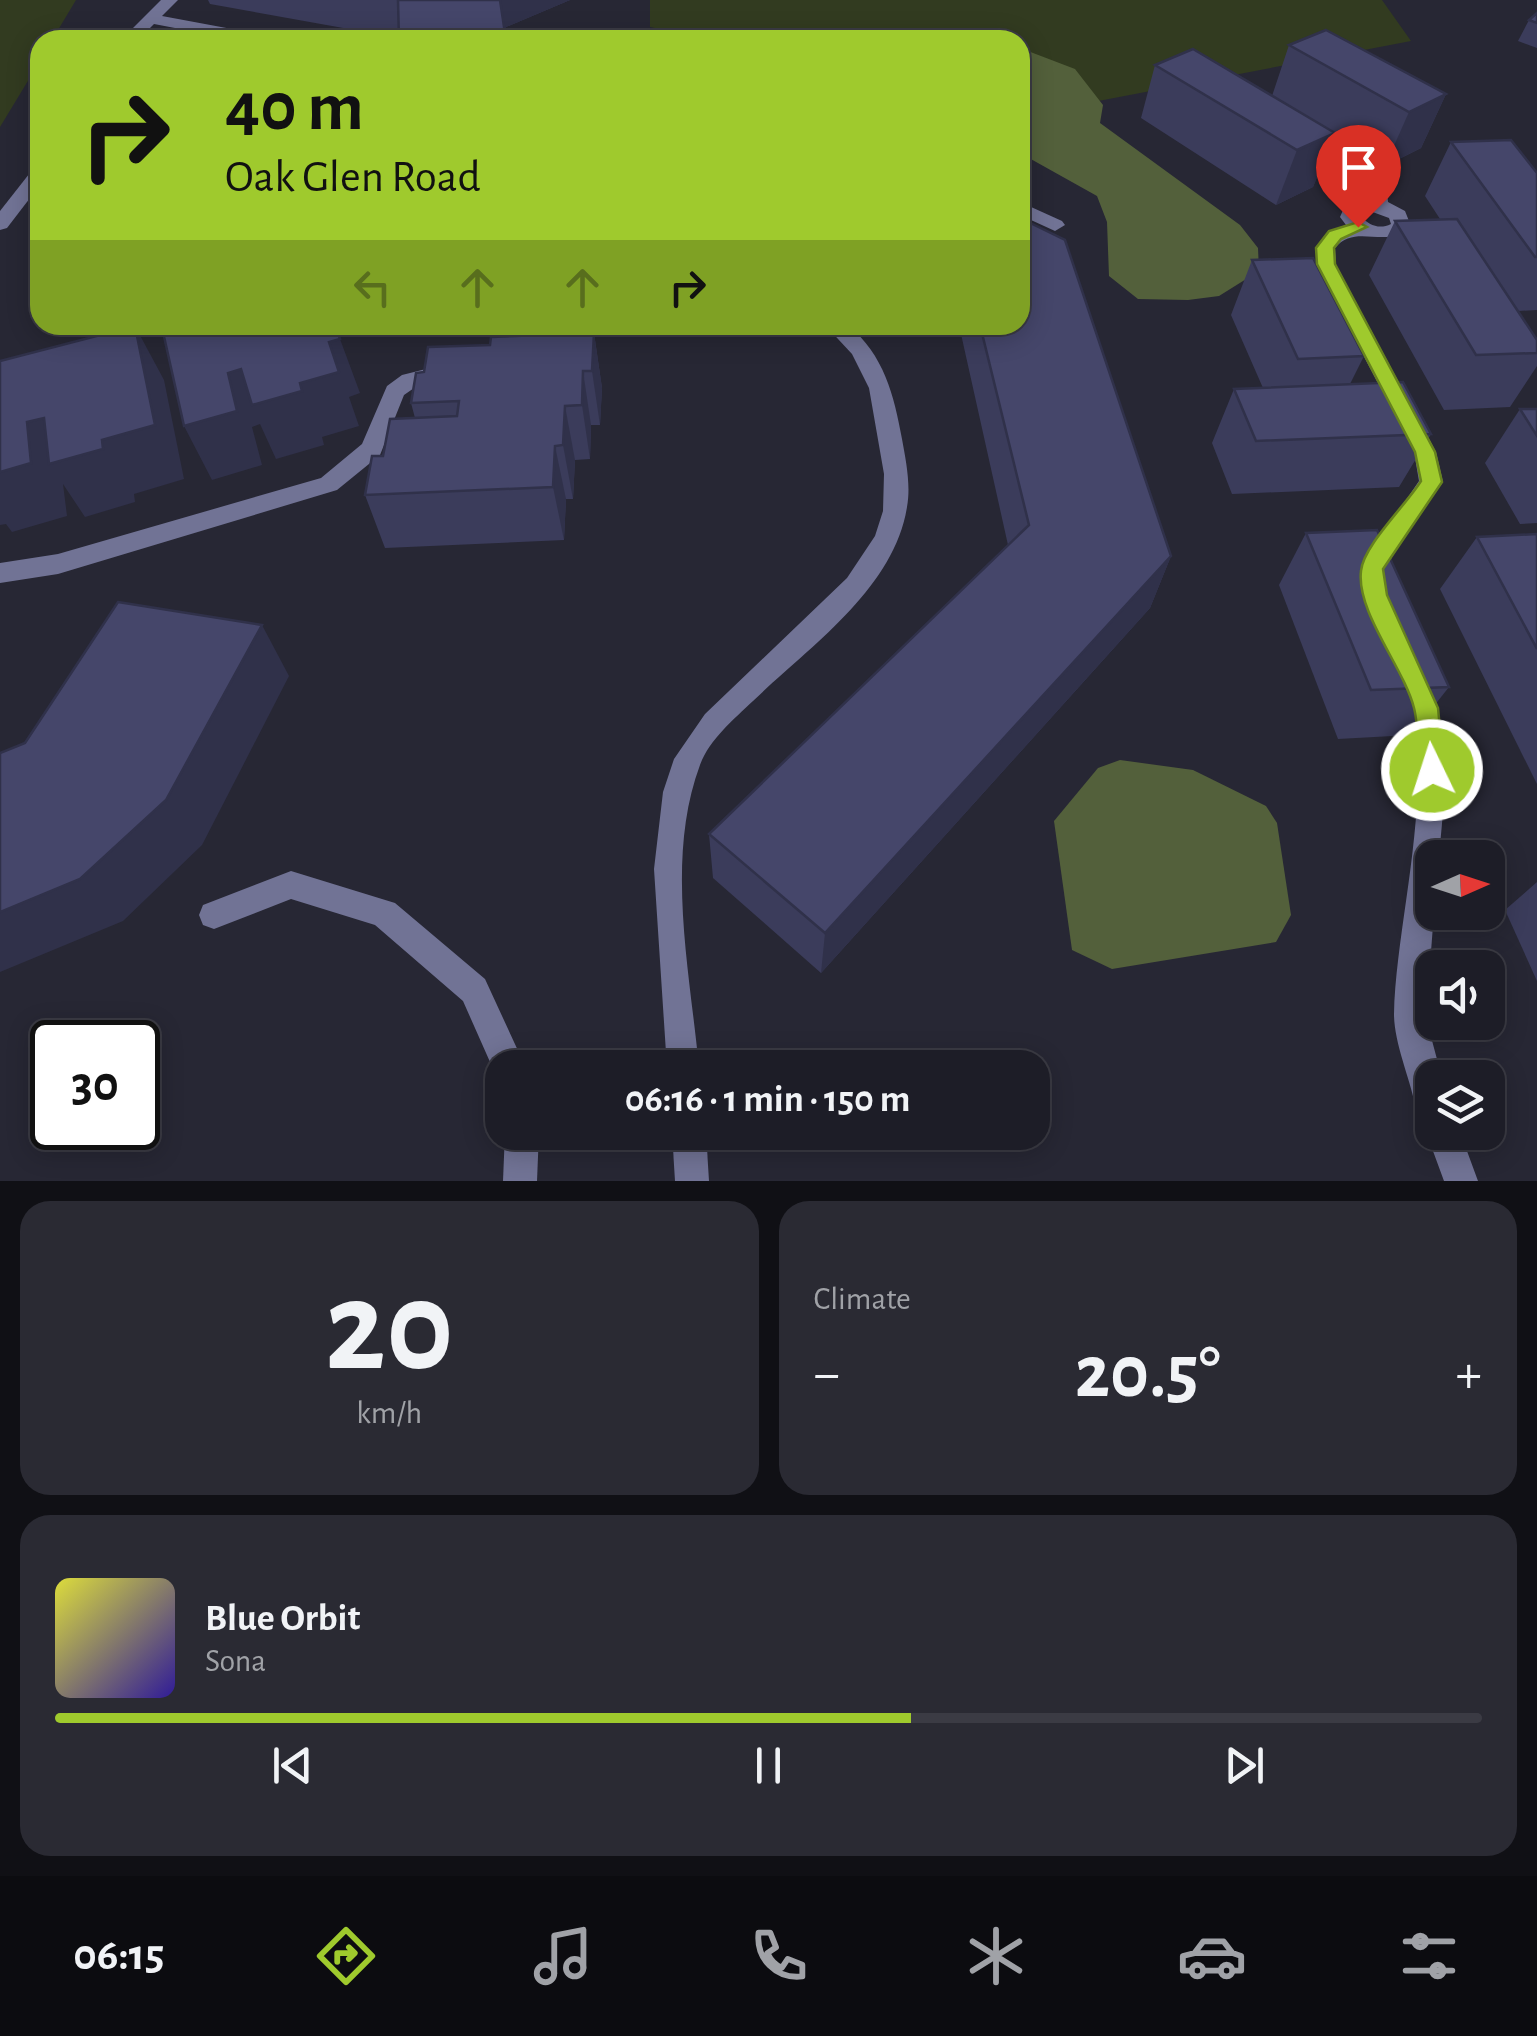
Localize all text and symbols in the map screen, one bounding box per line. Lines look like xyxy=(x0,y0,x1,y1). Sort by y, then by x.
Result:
icon: right xyxy=(60,70,190,200)
text: 40 m xyxy=(225,73,364,143)
pin xyxy=(1316,125,1401,228)
icon: arrive xyxy=(1331,140,1386,195)
text: Oak Glen Road xyxy=(225,155,481,200)
icon: left xyxy=(345,260,400,315)
icon: ahead xyxy=(450,260,505,315)
icon: ahead xyxy=(555,260,610,315)
icon: right xyxy=(660,260,715,315)
position arrow xyxy=(1380,718,1484,822)
north arrow xyxy=(1415,840,1505,930)
map controls xyxy=(1415,840,1505,1150)
button: sound xyxy=(1415,950,1505,1040)
speed limit sign: 30 xyxy=(30,1020,160,1150)
button: layers xyxy=(1415,1060,1505,1150)
text: 06:16 · 1 min · 150 m xyxy=(625,1081,910,1119)
text: 20 xyxy=(325,1264,454,1394)
text: Climate xyxy=(814,1283,911,1315)
text: 20.5° xyxy=(1075,1336,1221,1411)
text: − xyxy=(814,1347,840,1402)
text: + xyxy=(1456,1347,1482,1402)
text: km/h xyxy=(356,1397,422,1429)
text: Blue Orbit xyxy=(205,1600,360,1638)
text: Sona xyxy=(205,1645,266,1677)
icon: previous xyxy=(265,1738,320,1793)
icon: pause xyxy=(741,1738,796,1793)
icon: next xyxy=(1217,1738,1272,1793)
icon: directions xyxy=(311,1921,381,1991)
icon: music xyxy=(528,1921,598,1991)
icon: phone xyxy=(744,1921,814,1991)
icon: climate xyxy=(961,1921,1031,1991)
icon: car xyxy=(1177,1921,1247,1991)
icon: filters xyxy=(1394,1921,1464,1991)
text: 06:15 xyxy=(73,1933,164,1978)

